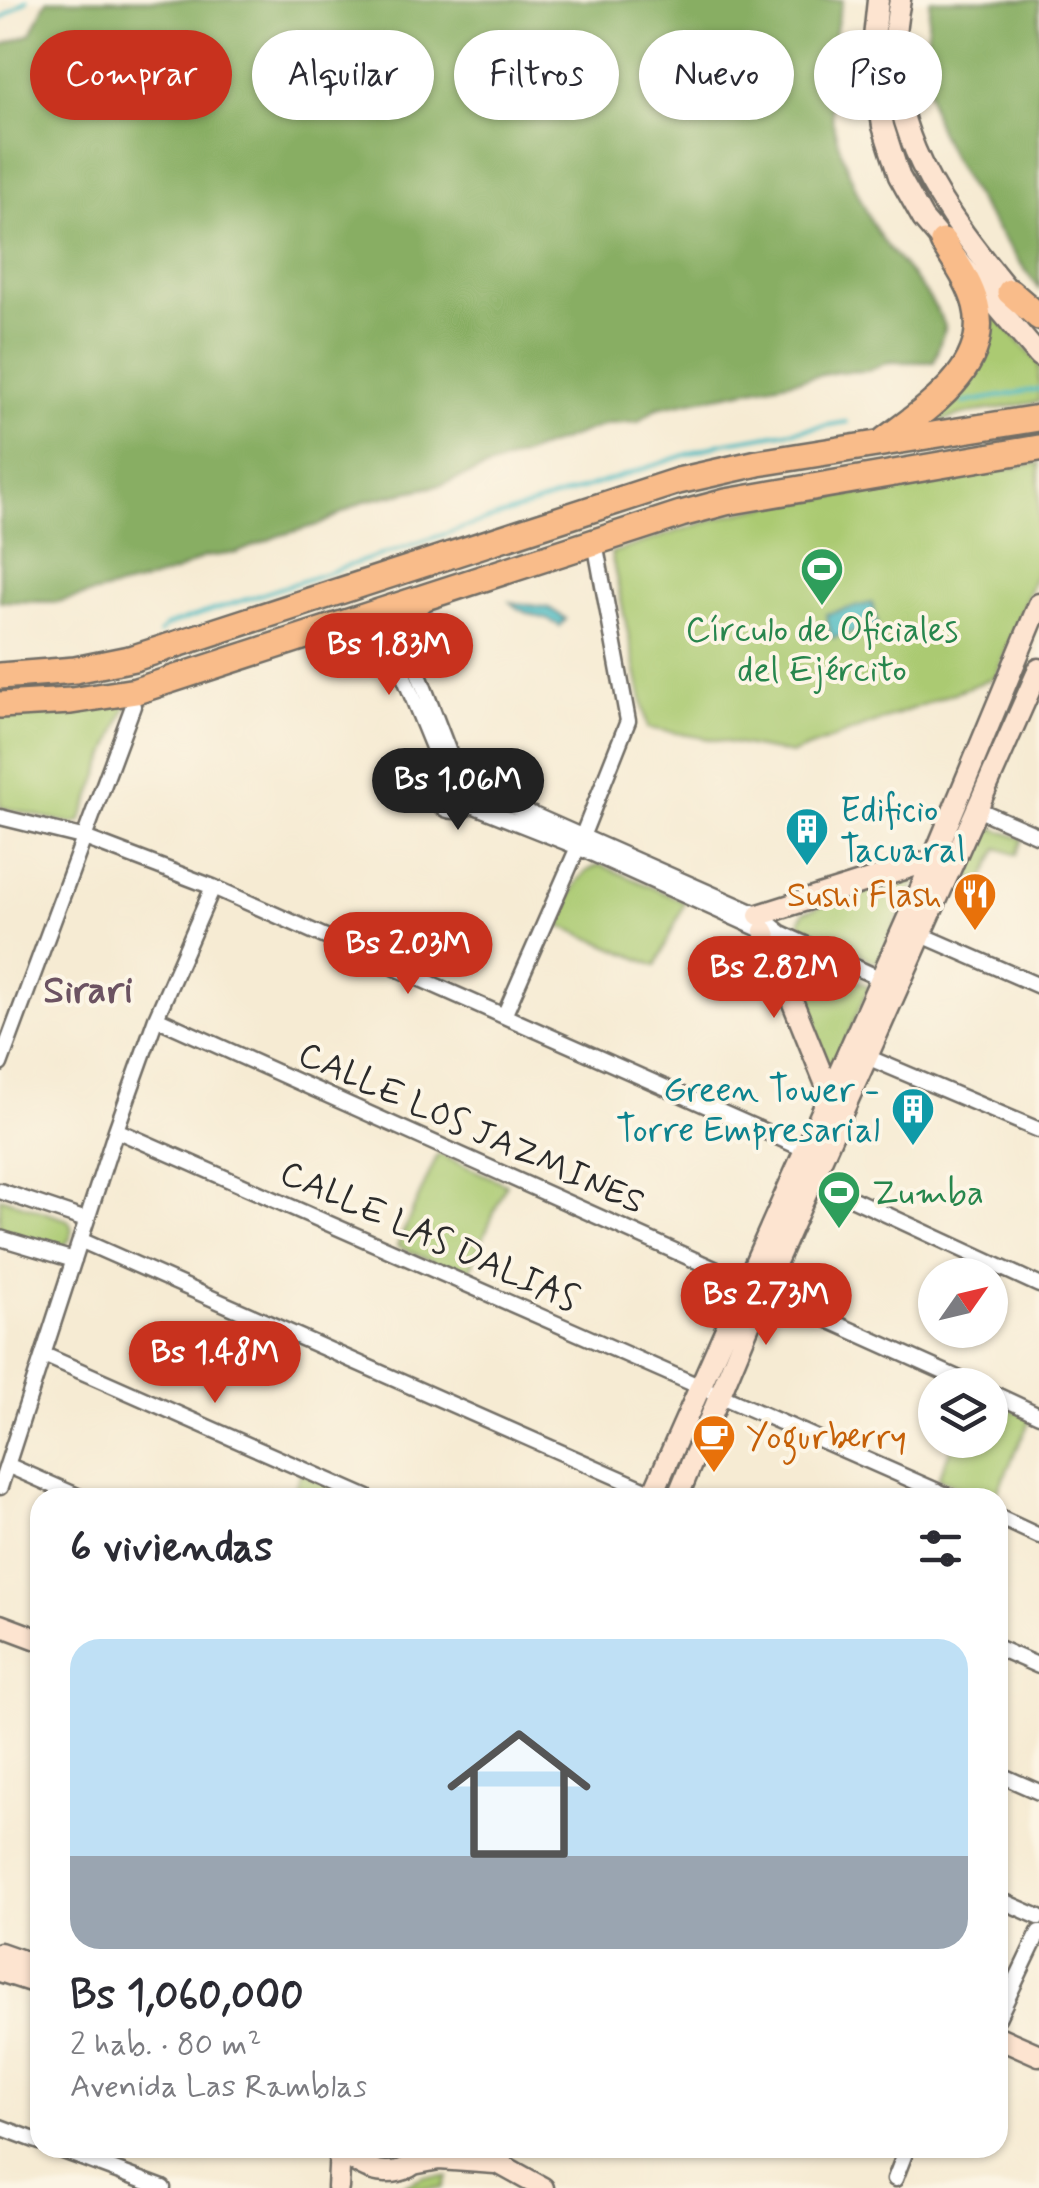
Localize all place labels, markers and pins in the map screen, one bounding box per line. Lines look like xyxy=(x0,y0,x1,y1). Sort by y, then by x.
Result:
sports icon: Círculo de Oficiales del Ejército xyxy=(799,546,845,607)
place label: Círculo de Oficiales del Ejército xyxy=(686,608,958,694)
pin: Bs 1.83M xyxy=(286,613,492,698)
pin: Bs 1.06M xyxy=(355,748,561,833)
place label: Edificio Tacuaral xyxy=(840,788,966,874)
building icon: Edificio Tacuaral xyxy=(784,806,830,867)
restaurant icon: Sushi Flash xyxy=(952,871,998,932)
place label: Sushi Flash xyxy=(787,873,942,919)
pin: Bs 2.03M xyxy=(305,912,511,997)
pin: Bs 2.82M xyxy=(671,936,877,1021)
place label: Green Tower - Torre Empresarial xyxy=(616,1068,880,1154)
building icon: Green Tower - Torre Empresarial xyxy=(890,1086,936,1147)
sports icon: Zumba xyxy=(816,1169,862,1230)
place label: Zumba xyxy=(872,1171,984,1217)
pin: Bs 2.73M xyxy=(663,1263,869,1348)
pin: Bs 1.48M xyxy=(112,1321,318,1406)
cafe icon: Yogurberry xyxy=(691,1413,737,1474)
place label: Yogurberry xyxy=(746,1415,907,1465)

